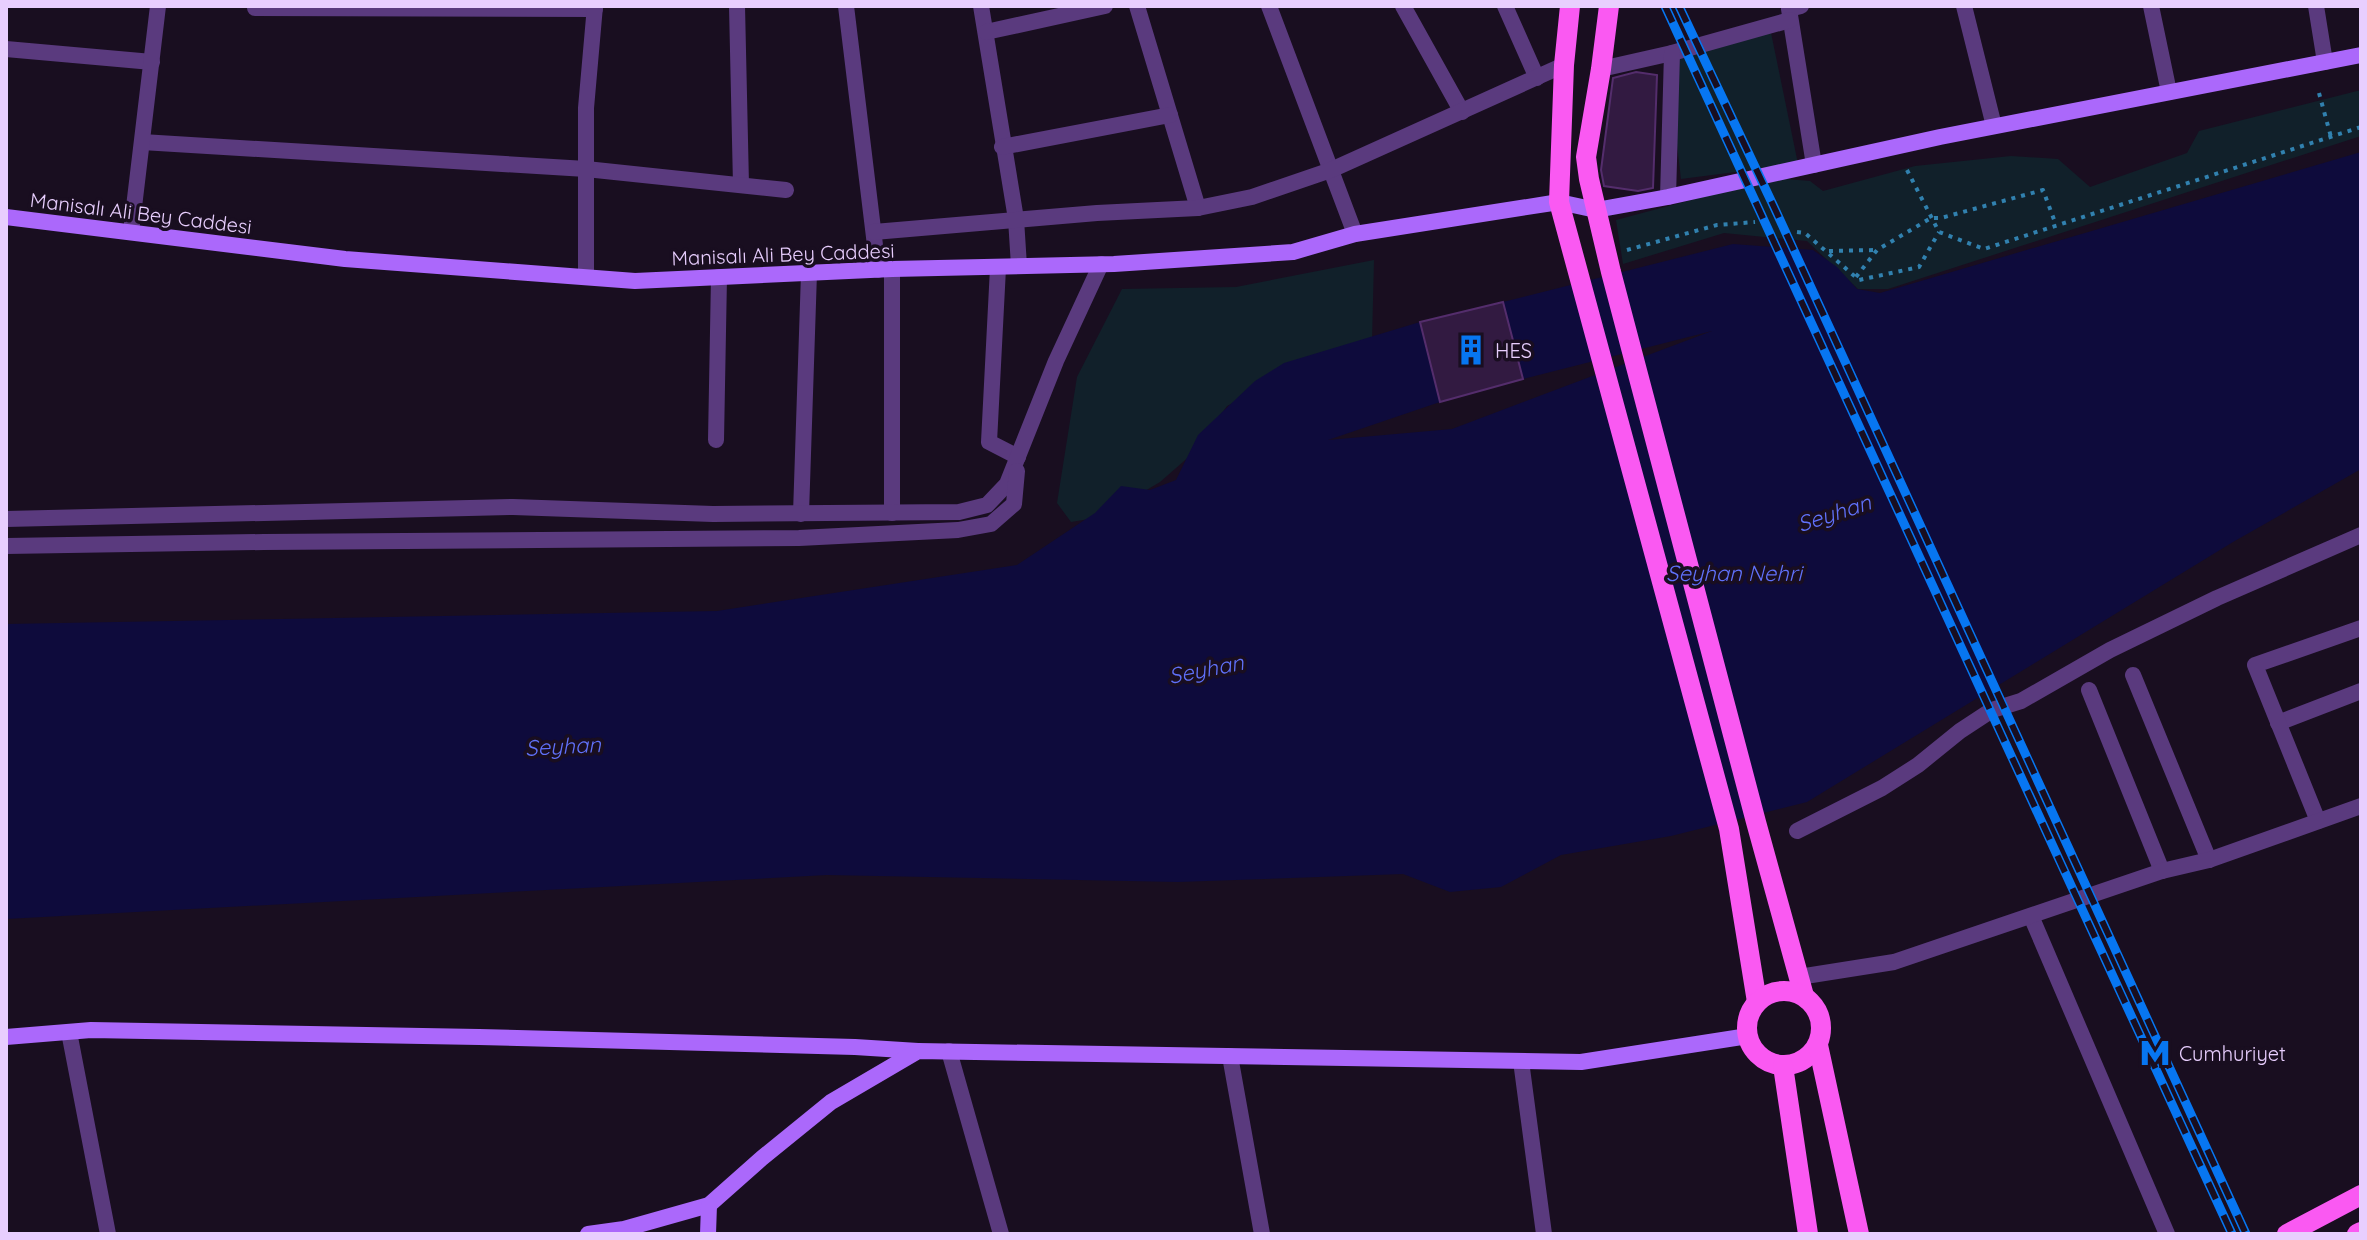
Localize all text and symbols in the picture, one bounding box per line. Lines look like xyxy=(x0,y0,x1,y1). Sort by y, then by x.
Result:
street label: Manisalı Ali Bey Caddesi xyxy=(29,187,253,239)
street label: Manisalı Ali Bey Caddesi xyxy=(671,238,895,270)
building icon: HES xyxy=(1454,333,1488,367)
place label: HES xyxy=(1495,338,1532,363)
water label: Seyhan xyxy=(1794,488,1876,538)
water label: Seyhan Nehri xyxy=(1666,559,1804,587)
water label: Seyhan xyxy=(1166,648,1247,690)
water label: Seyhan xyxy=(524,730,603,762)
metro station icon: Cumhuriyet xyxy=(2138,1036,2172,1070)
place label: Cumhuriyet xyxy=(2179,1041,2286,1066)

